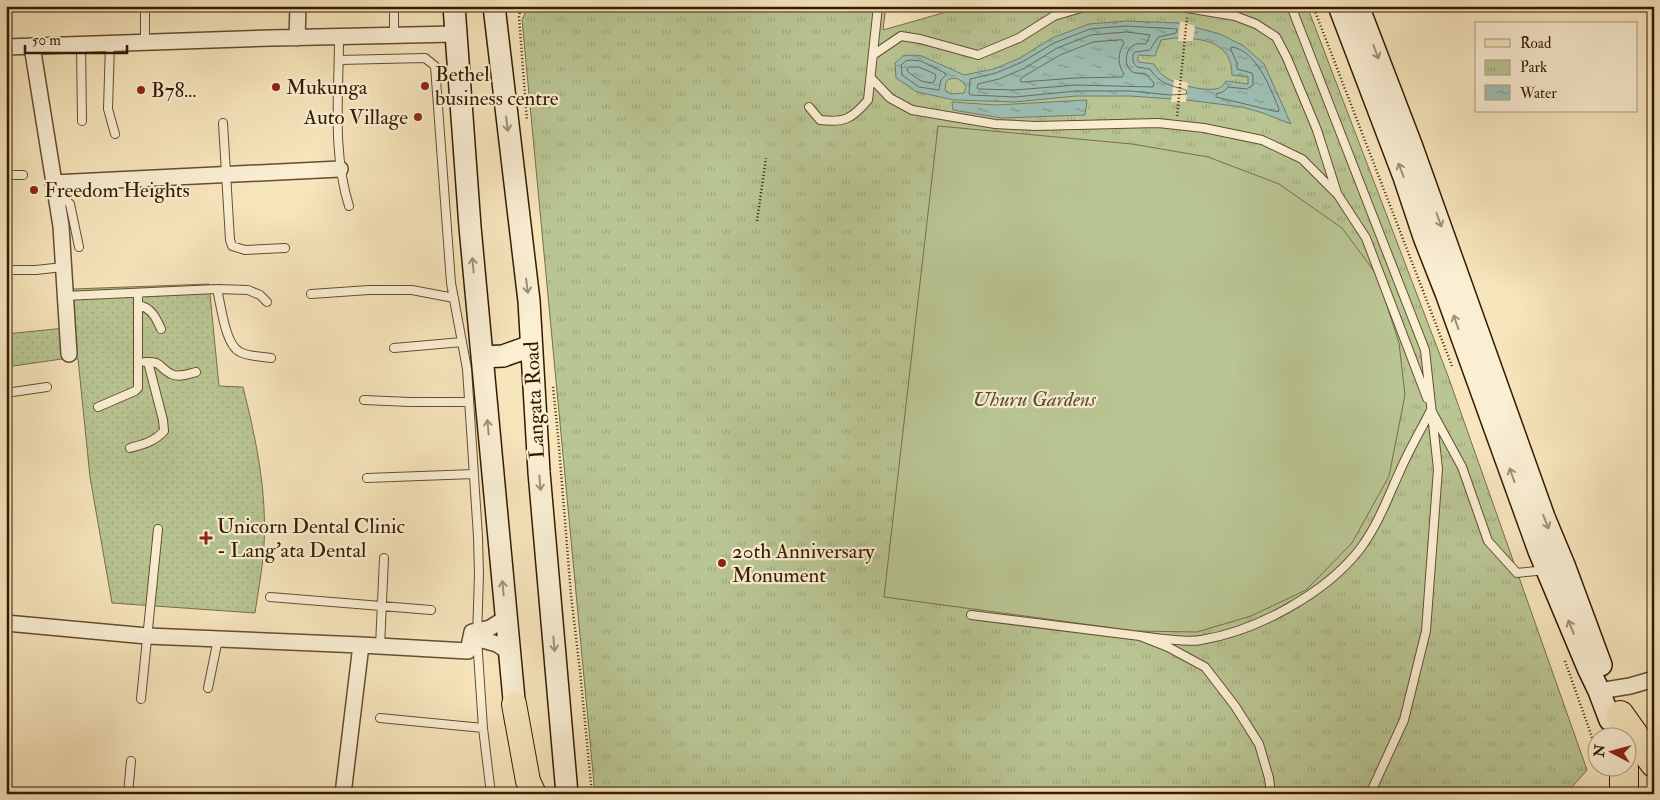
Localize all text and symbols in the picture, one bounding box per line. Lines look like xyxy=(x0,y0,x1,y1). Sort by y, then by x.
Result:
scale bar xyxy=(25,22,128,54)
legend xyxy=(1475,22,1638,112)
text: 50 m xyxy=(32,31,61,50)
text: Road xyxy=(1520,34,1552,53)
one-way arrow xyxy=(1372,43,1381,59)
text: Park xyxy=(1520,58,1547,77)
place label: Bethel business centre xyxy=(435,61,559,112)
place label: Mukunga xyxy=(286,74,368,101)
place label: B78... xyxy=(151,77,197,104)
marker: Bethel business centre xyxy=(419,80,431,92)
marker: Mukunga xyxy=(270,81,282,93)
marker: B78... xyxy=(135,84,147,96)
text: Water xyxy=(1519,84,1557,103)
place label: Auto Village xyxy=(303,104,408,131)
marker: Auto Village xyxy=(412,111,424,123)
one-way arrow xyxy=(502,116,512,132)
one-way arrow xyxy=(1396,162,1405,178)
place label: Freedom Heights xyxy=(44,177,190,204)
marker: Freedom Heights xyxy=(28,184,40,196)
one-way arrow xyxy=(1435,213,1444,228)
one-way arrow xyxy=(469,257,478,273)
one-way arrow xyxy=(522,277,532,293)
one-way arrow xyxy=(1451,315,1461,331)
street label: Langata Road xyxy=(518,340,551,459)
park label: Uhuru Gardens xyxy=(972,386,1097,413)
one-way arrow xyxy=(484,419,493,435)
one-way arrow xyxy=(1507,468,1516,483)
one-way arrow xyxy=(535,474,544,490)
place label: Unicorn Dental Clinic - Lang'ata Dental xyxy=(217,513,405,564)
one-way arrow xyxy=(1542,514,1552,529)
marker: Unicorn Dental Clinic - Lang'ata Dental xyxy=(199,531,213,545)
place label: 20th Anniversary Monument xyxy=(732,538,875,589)
marker: 20th Anniversary Monument xyxy=(716,557,728,569)
one-way arrow xyxy=(499,581,508,597)
one-way arrow xyxy=(1565,619,1574,634)
one-way arrow xyxy=(549,636,559,652)
north arrow xyxy=(1588,728,1638,778)
text: N xyxy=(1590,743,1609,759)

